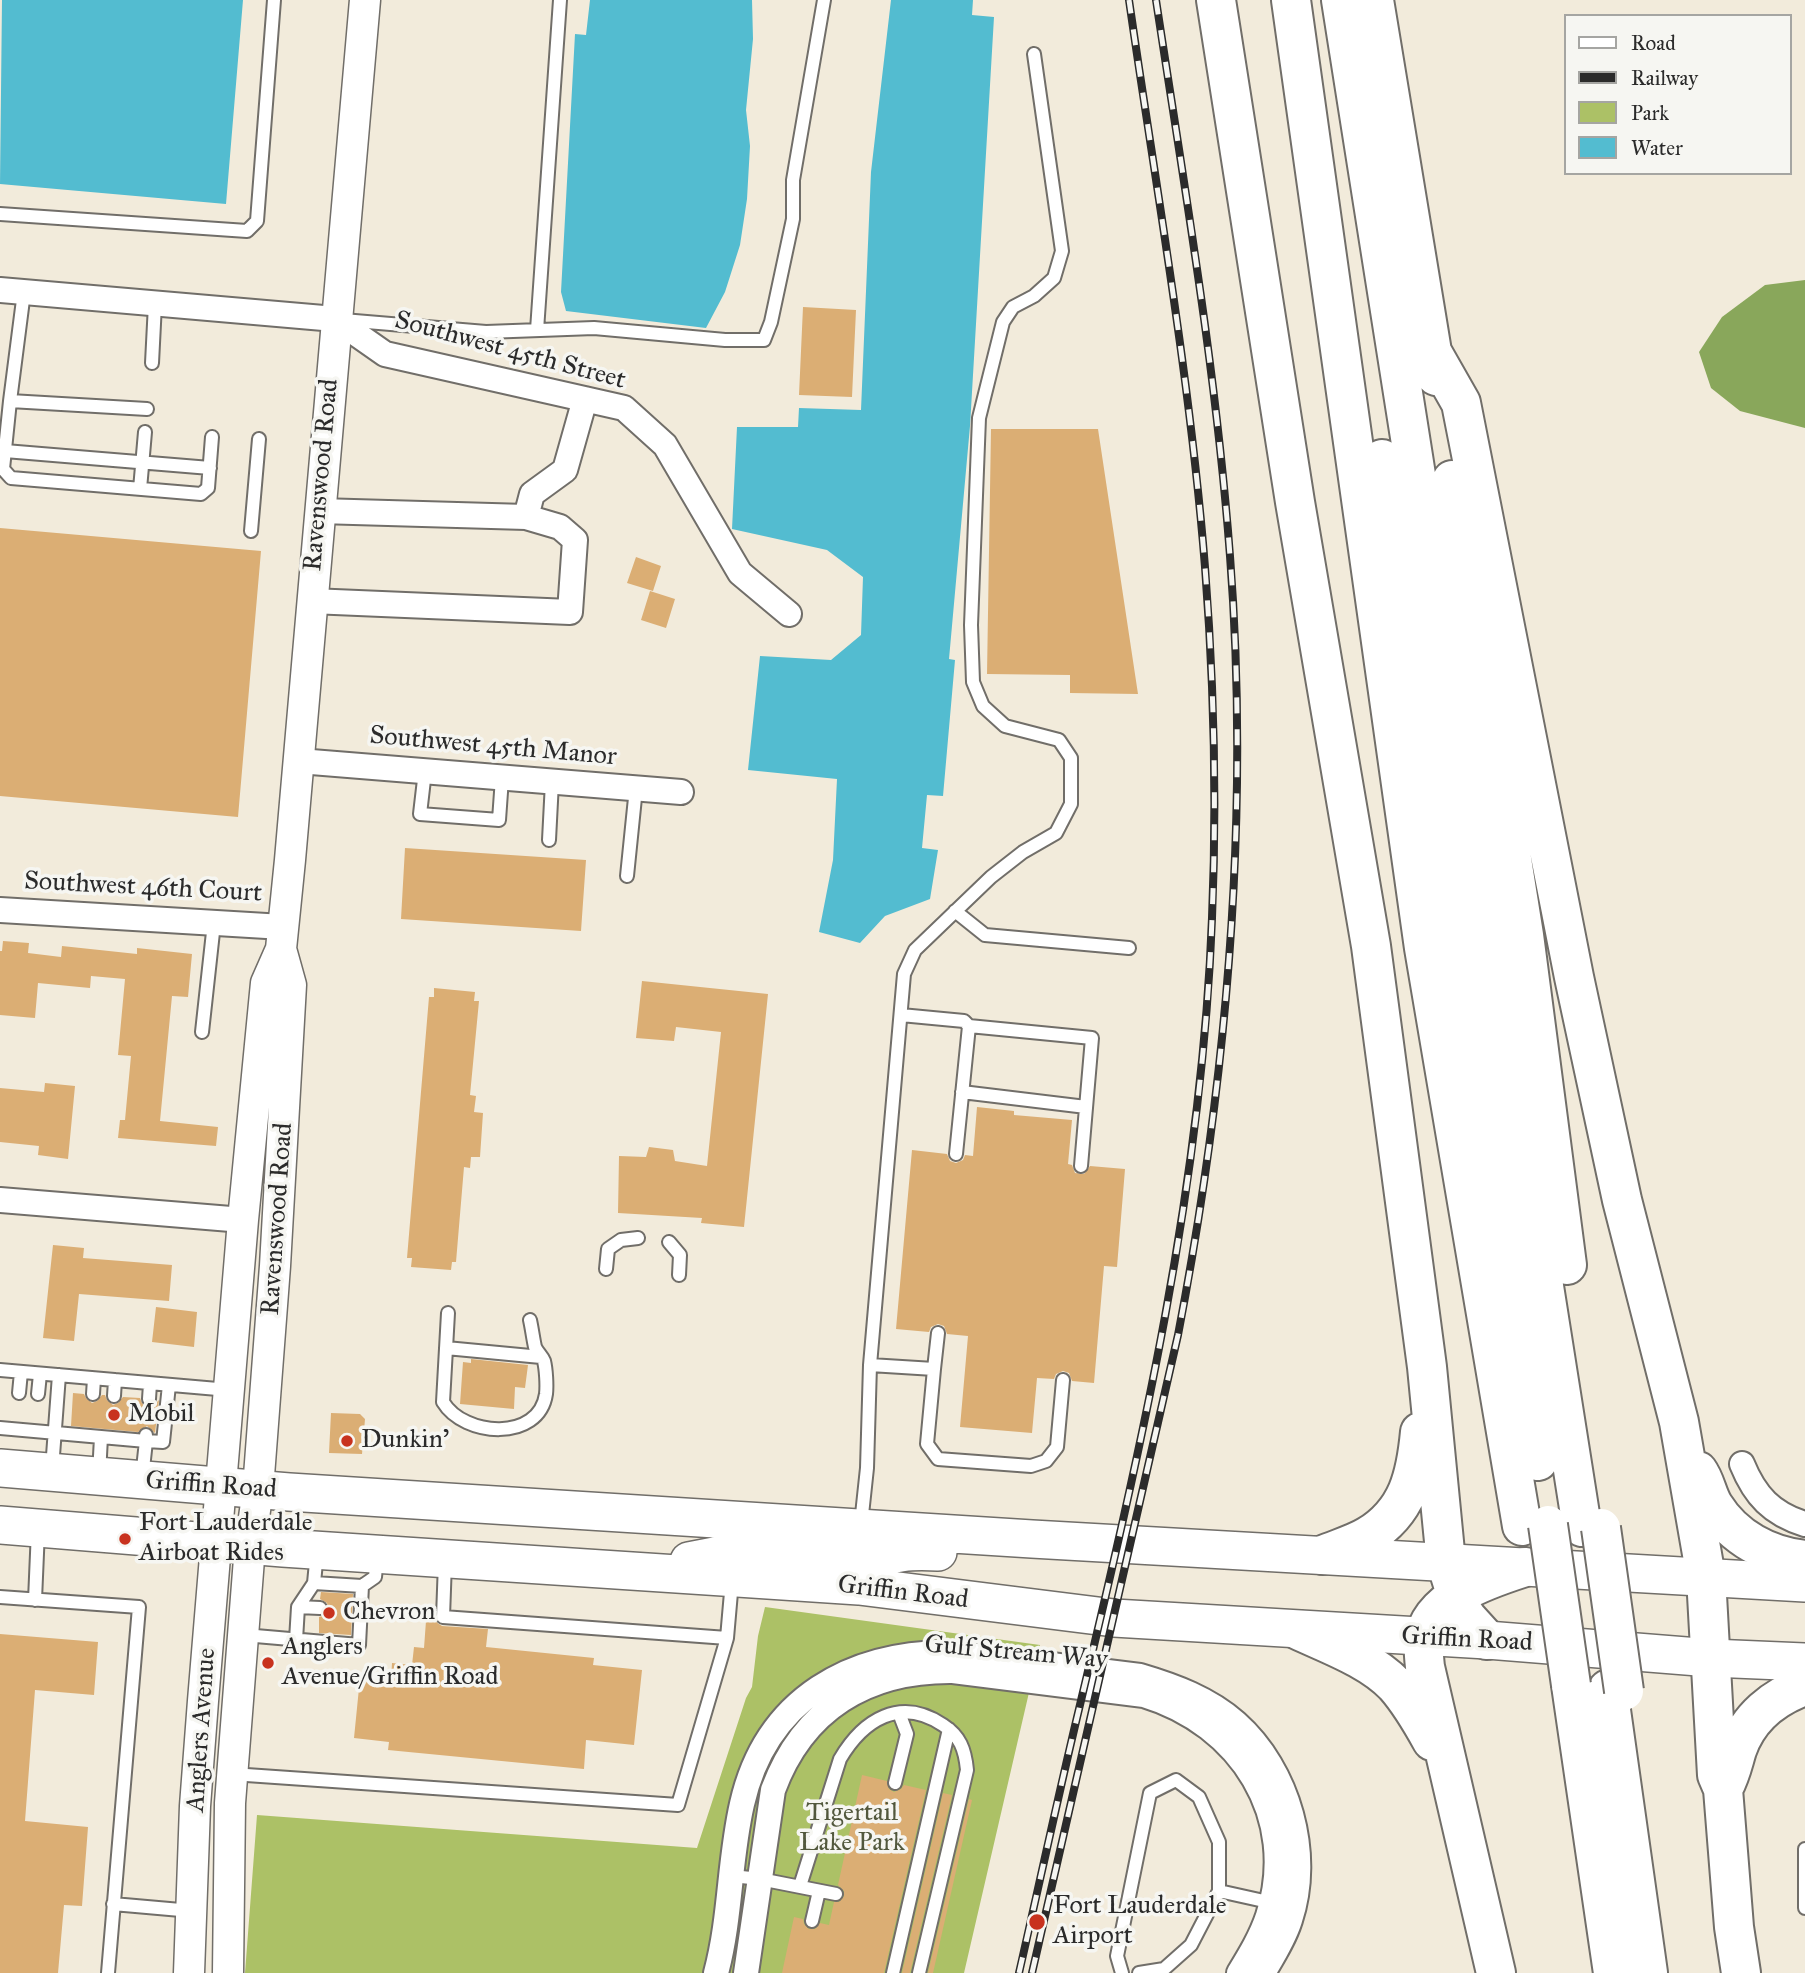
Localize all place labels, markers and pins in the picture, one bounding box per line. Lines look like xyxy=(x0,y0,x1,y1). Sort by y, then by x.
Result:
place label: Mobil xyxy=(128,1399,195,1431)
marker: Mobil xyxy=(106,1407,122,1423)
place label: Dunkin' xyxy=(361,1425,449,1457)
marker: Dunkin' xyxy=(339,1433,355,1449)
place label: Fort Lauderdale Airboat Rides xyxy=(139,1508,313,1570)
marker: Fort Lauderdale Airboat Rides xyxy=(117,1531,133,1547)
place label: Chevron xyxy=(343,1597,435,1629)
marker: Chevron xyxy=(321,1605,337,1621)
place label: Anglers Avenue/Griffin Road xyxy=(282,1632,499,1694)
marker: Anglers Avenue/Griffin Road xyxy=(260,1655,276,1671)
place label: Fort Lauderdale Airport xyxy=(1053,1891,1227,1952)
marker: Fort Lauderdale Airport xyxy=(1027,1912,1047,1932)

